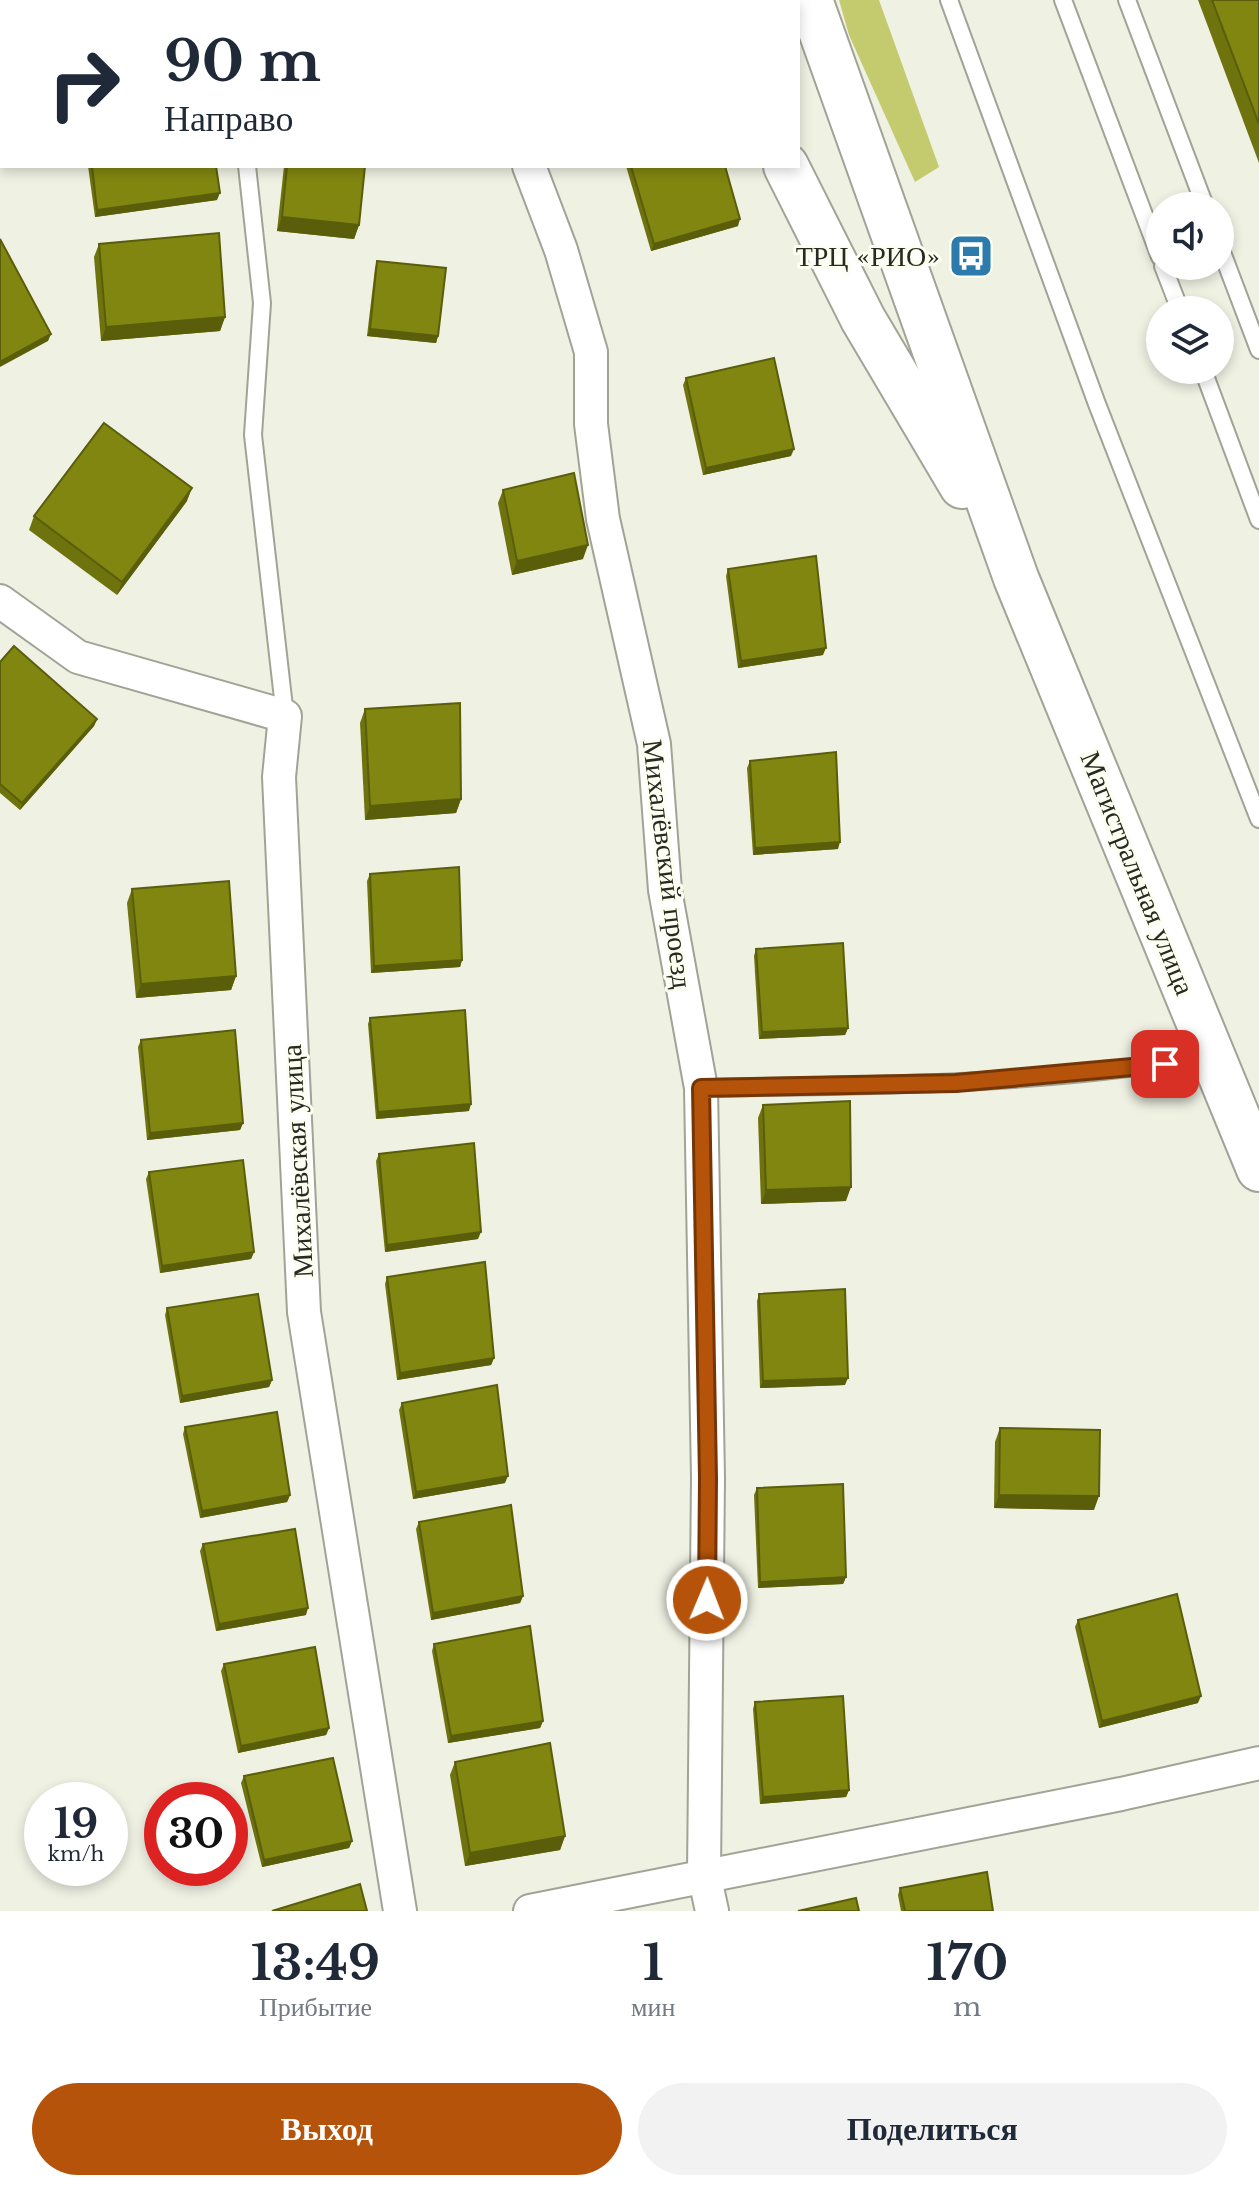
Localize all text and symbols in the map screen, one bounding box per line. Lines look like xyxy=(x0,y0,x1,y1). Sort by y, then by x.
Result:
text: 90 m xyxy=(164,27,321,96)
icon: right xyxy=(32,32,136,136)
text: Направо xyxy=(164,96,294,141)
map controls xyxy=(1146,192,1234,384)
button: sound xyxy=(1146,192,1234,280)
bus stop icon: ТРЦ «РИО» xyxy=(947,232,995,280)
place label: ТРЦ «РИО» xyxy=(796,239,940,274)
button: layers xyxy=(1146,296,1234,384)
street label: Михалёвский проезд xyxy=(635,738,700,991)
street label: Магистральная улица xyxy=(1073,746,1203,1001)
pin xyxy=(1131,1030,1199,1098)
icon: arrive xyxy=(1143,1042,1187,1086)
street label: Михалёвская улица xyxy=(274,1043,321,1279)
position arrow xyxy=(665,1558,749,1642)
speed limit sign: 30 xyxy=(144,1782,248,1886)
text: 19 xyxy=(54,1799,98,1849)
text: km/h xyxy=(48,1842,104,1866)
text: 13:49 xyxy=(251,1933,380,1993)
text: 1 xyxy=(643,1933,664,1993)
text: 170 xyxy=(926,1933,1008,1993)
text: Прибытие xyxy=(259,1991,372,2023)
text: мин xyxy=(631,1991,675,2023)
text: m xyxy=(953,1991,981,2023)
button: Выход xyxy=(32,2083,622,2175)
button: Поделиться xyxy=(638,2083,1227,2175)

